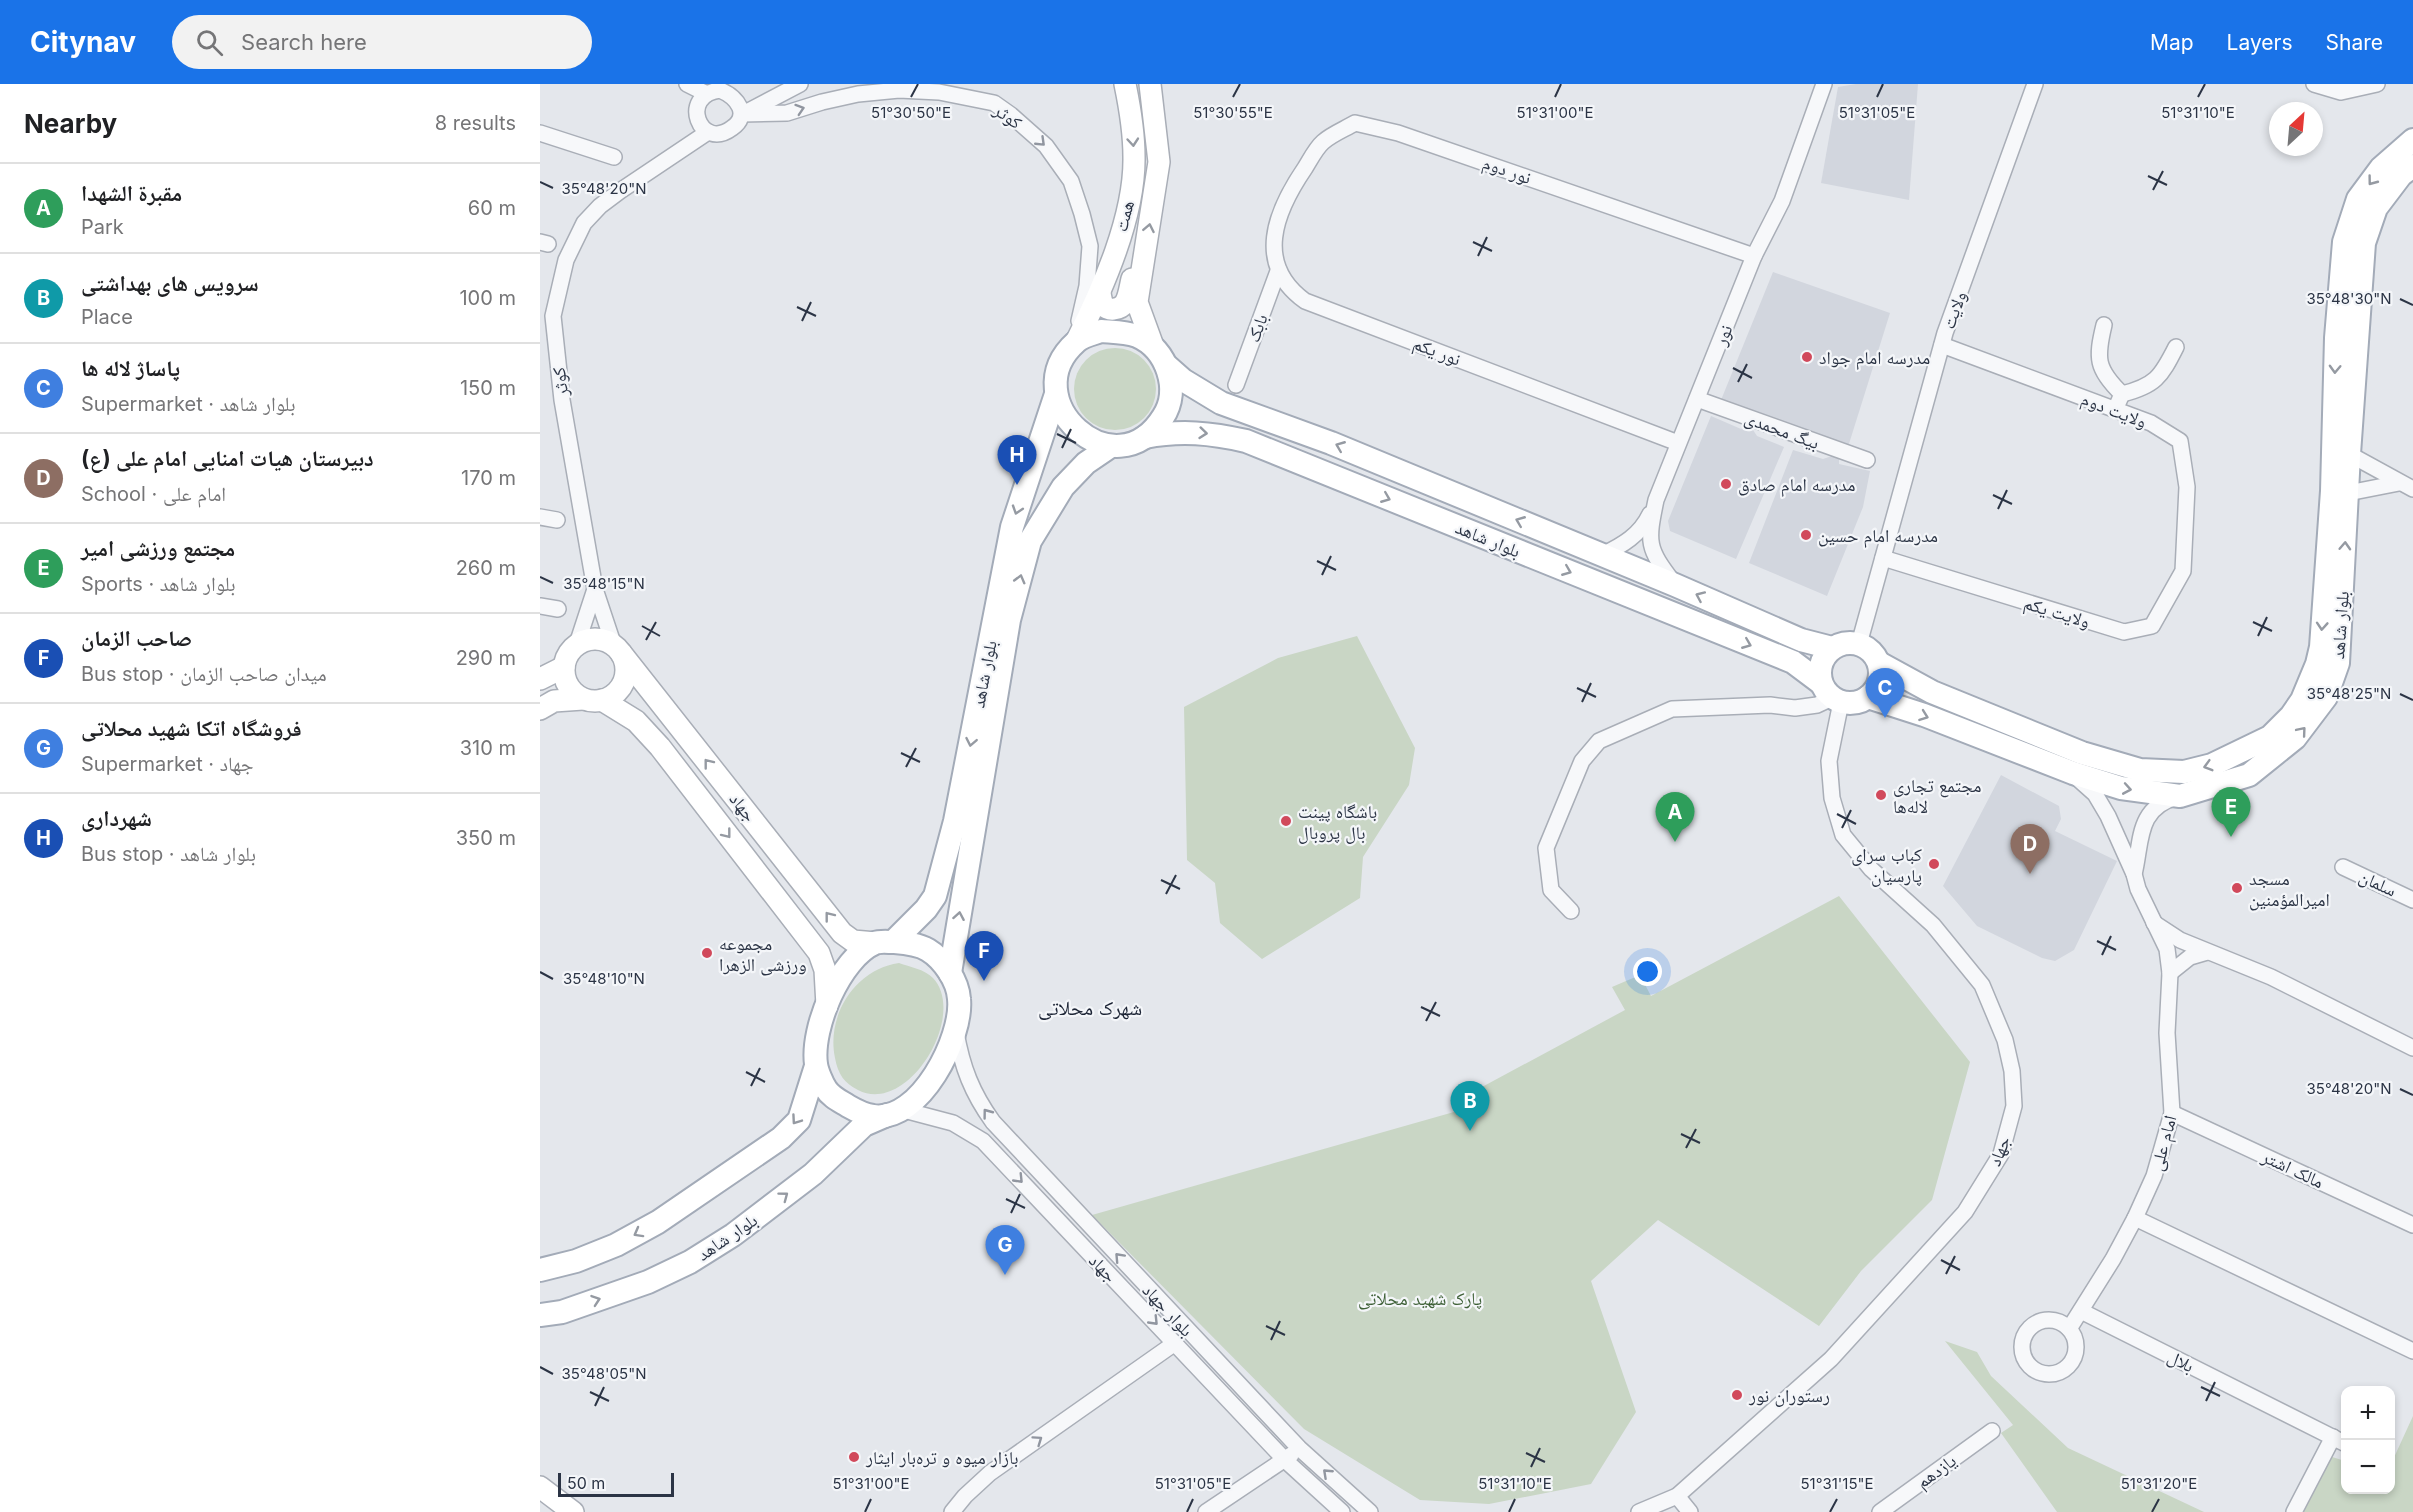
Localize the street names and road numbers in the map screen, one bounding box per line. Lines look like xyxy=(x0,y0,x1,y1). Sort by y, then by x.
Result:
street label: کوثر xyxy=(989,98,1026,133)
street label: نور دوم xyxy=(1479,152,1534,190)
street label: همت xyxy=(1110,198,1138,234)
street label: ولایت xyxy=(1938,288,1971,332)
street label: بابک xyxy=(1242,311,1272,345)
street label: نور xyxy=(1709,322,1737,349)
street label: نور یکم xyxy=(1409,332,1464,372)
street label: کوثر xyxy=(548,366,572,399)
street label: ولایت دوم xyxy=(2078,388,2150,434)
street label: بیگ محمدی xyxy=(1742,407,1822,454)
street label: بلوار شاهد xyxy=(1452,516,1524,562)
street label: بلوار شاهد xyxy=(2327,590,2353,660)
street label: ولایت یکم xyxy=(2021,592,2092,634)
street label: بلوار شاهد xyxy=(967,638,1001,710)
street label: جهاد xyxy=(725,789,761,825)
street label: سلمان xyxy=(2356,865,2400,902)
street label: امام علی xyxy=(2146,1113,2182,1174)
street label: جهاد xyxy=(1984,1133,2015,1169)
street label: مالک اشتر xyxy=(2258,1145,2327,1192)
street label: بلوار شاهد xyxy=(693,1209,761,1265)
street label: جهاد xyxy=(1085,1250,1121,1286)
street label: بلوار جهاد xyxy=(1138,1279,1198,1341)
street label: بلال xyxy=(2164,1346,2198,1377)
street label: یازدهم xyxy=(1912,1450,1961,1494)

